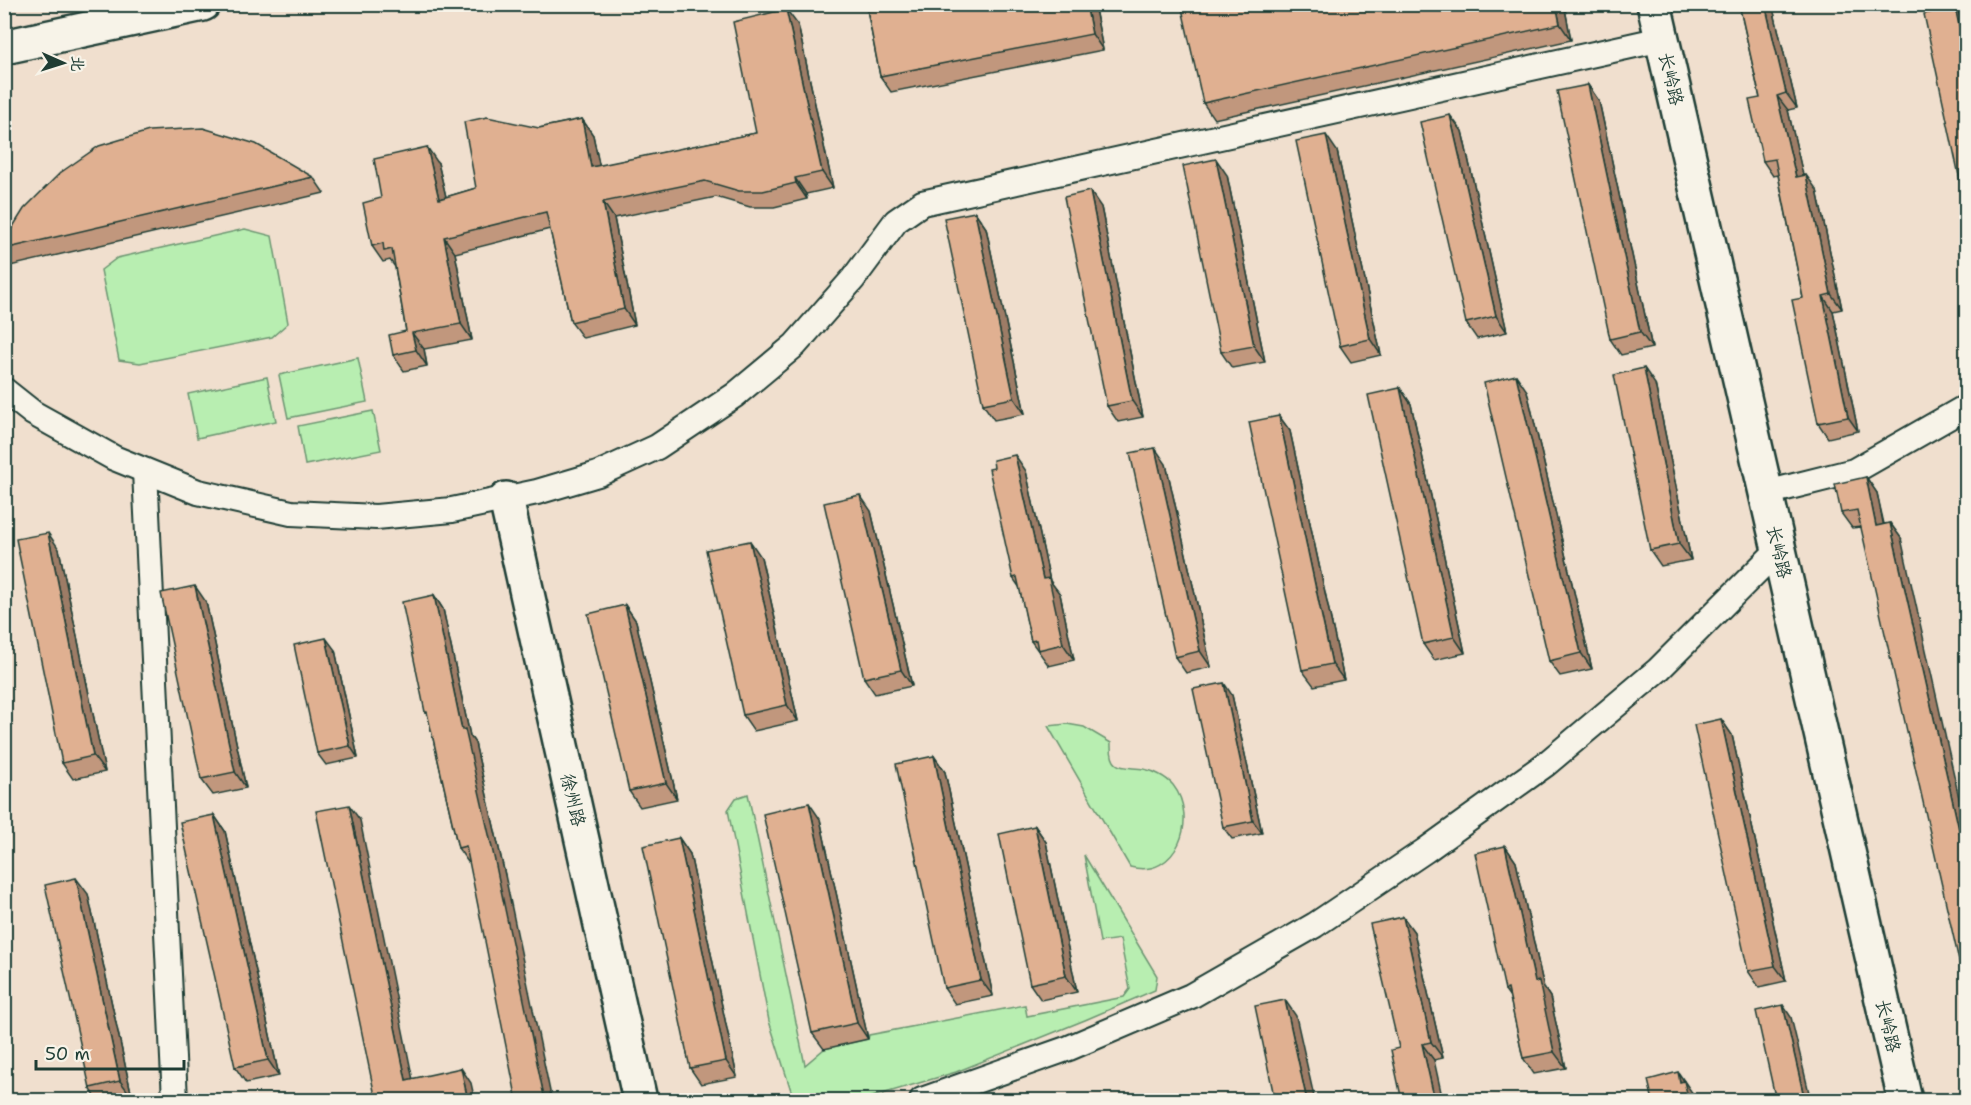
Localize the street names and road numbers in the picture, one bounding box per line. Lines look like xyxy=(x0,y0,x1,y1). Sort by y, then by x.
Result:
street label: 长岭路 xyxy=(1653,50,1689,108)
street label: 长岭路 xyxy=(1761,523,1797,581)
street label: 徐州路 xyxy=(555,771,591,829)
street label: 长岭路 xyxy=(1870,997,1906,1055)

